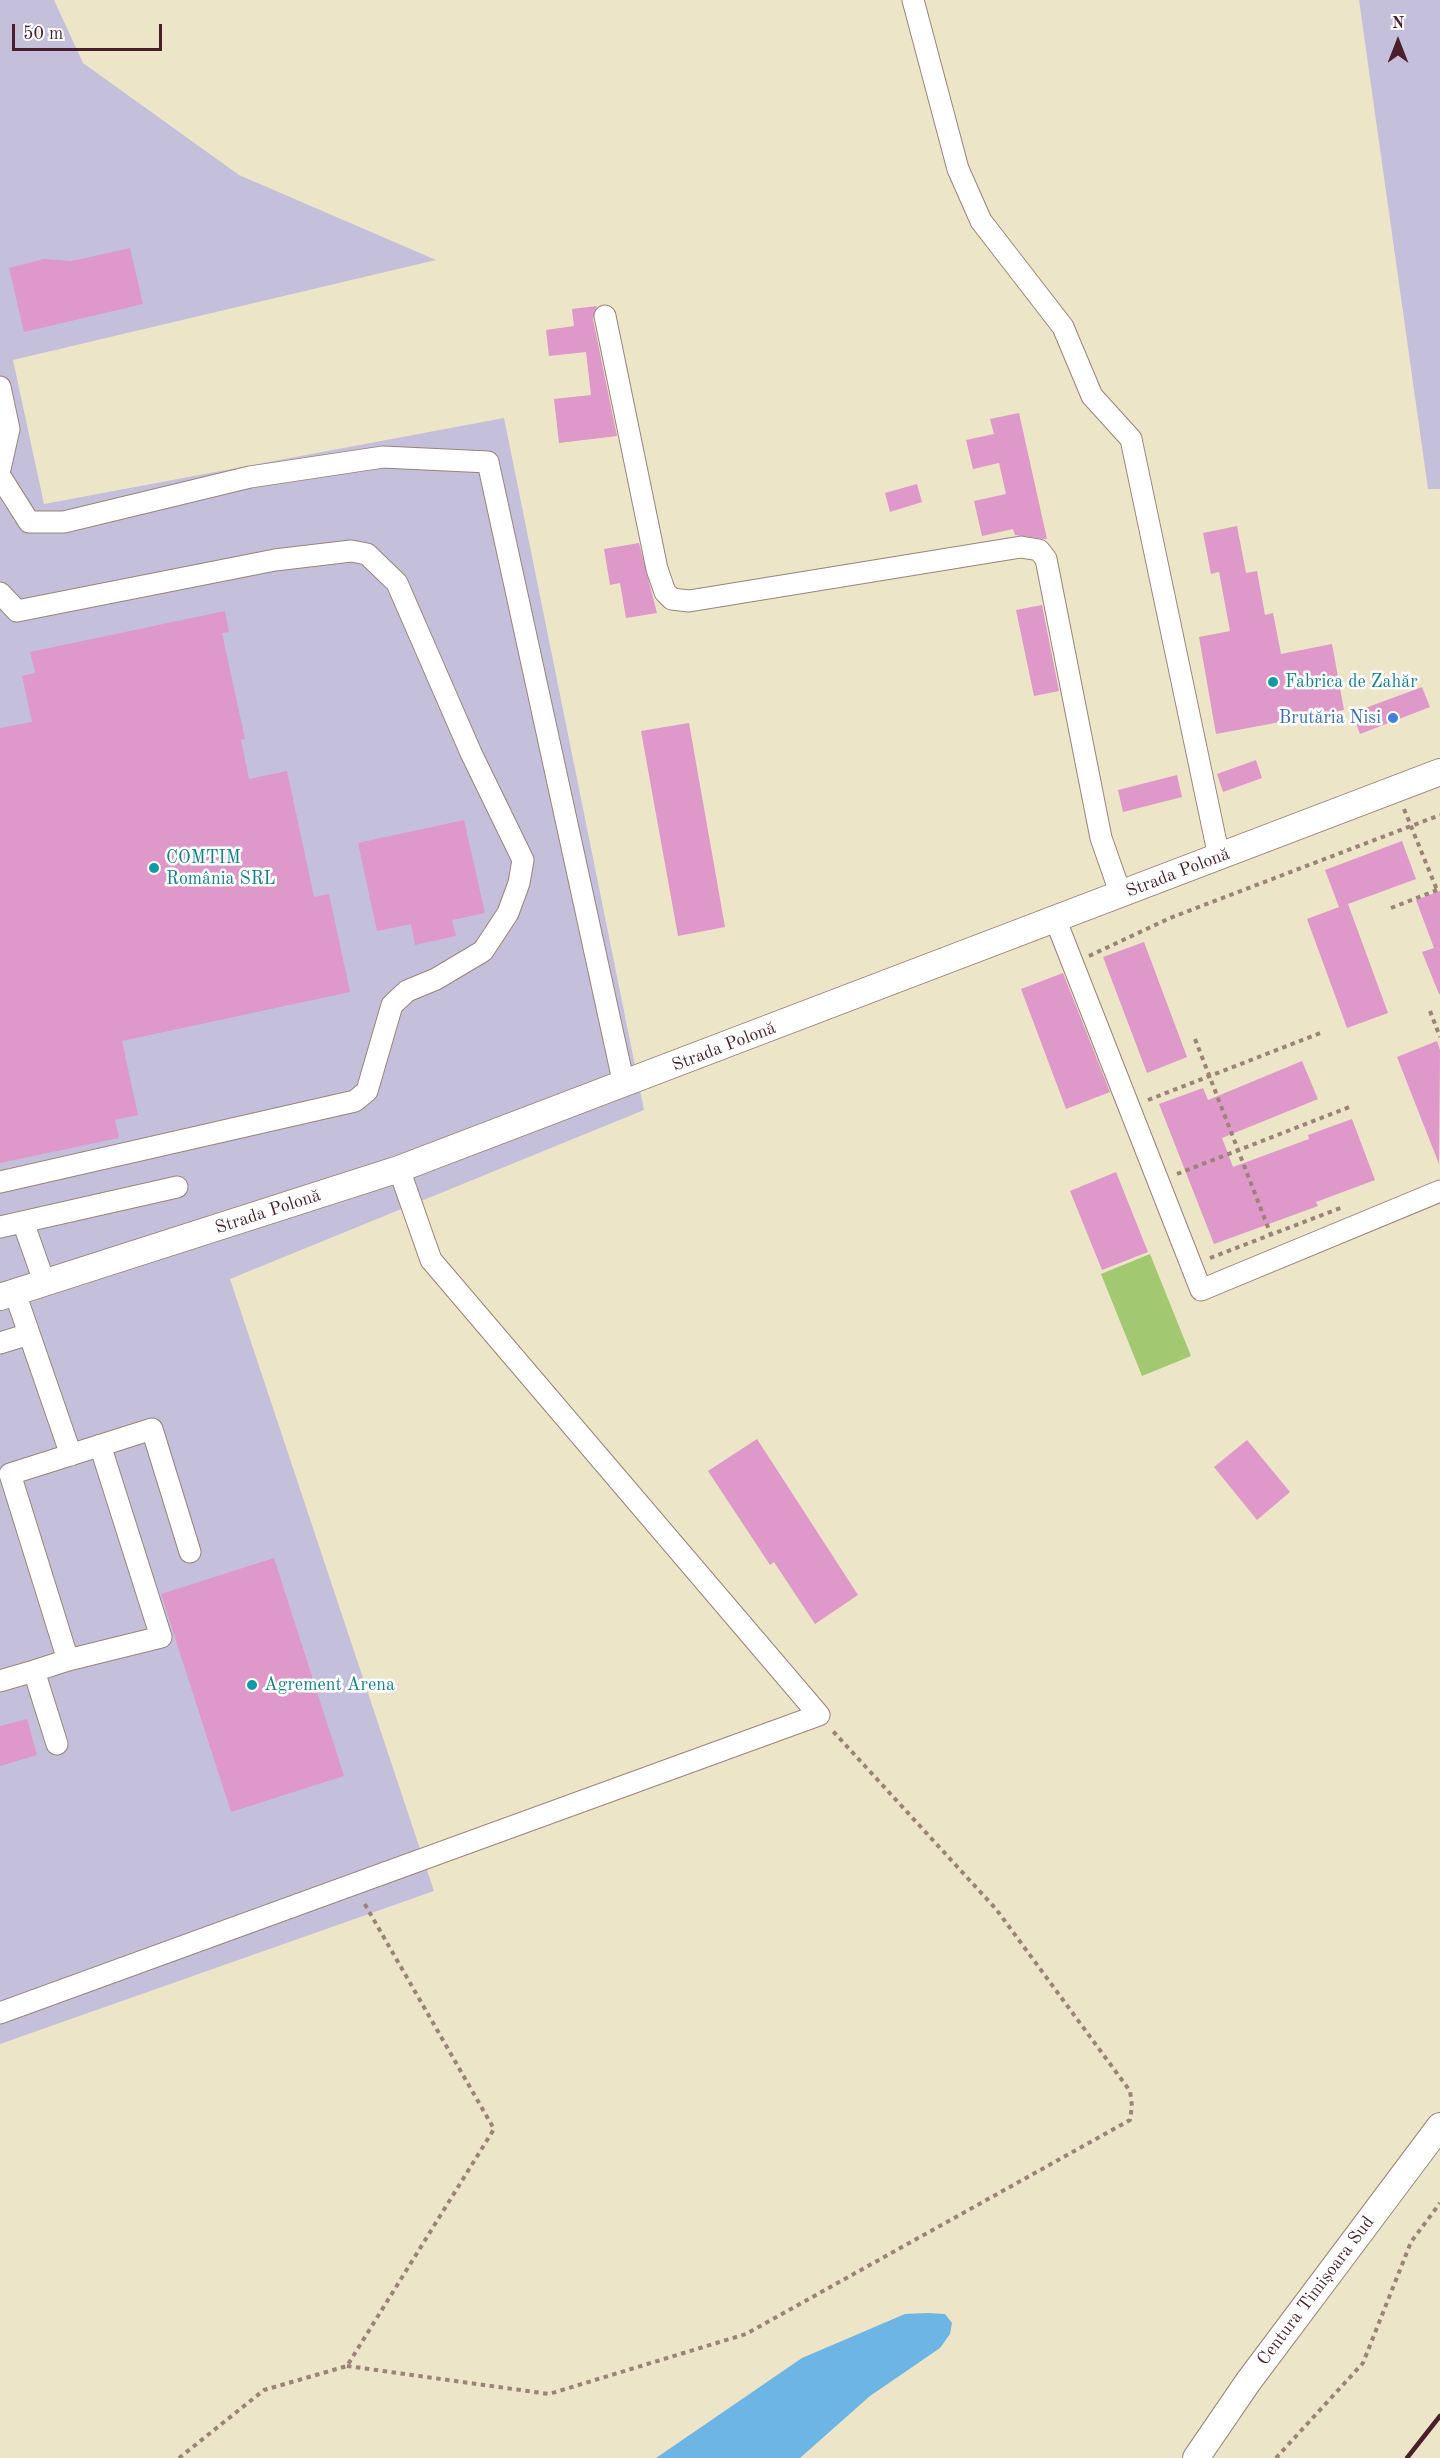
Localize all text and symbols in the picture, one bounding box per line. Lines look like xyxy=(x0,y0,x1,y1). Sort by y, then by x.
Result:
scale bar xyxy=(15,12,165,50)
north arrow xyxy=(1368,12,1428,72)
text: N xyxy=(1392,16,1404,32)
text: 50 m xyxy=(23,25,63,43)
place label: Fabrica de Zahăr xyxy=(1285,671,1418,693)
marker: Fabrica de Zahăr xyxy=(1266,675,1280,689)
place label: Brutăria Nisi xyxy=(1279,707,1381,729)
marker: Brutăria Nisi xyxy=(1386,711,1400,725)
street label: Strada Polonă xyxy=(1123,843,1233,903)
place label: COMTIM România SRL xyxy=(166,847,276,890)
marker: COMTIM România SRL xyxy=(147,861,161,875)
street label: Strada Polonă xyxy=(669,1017,779,1077)
street label: Strada Polonă xyxy=(213,1185,323,1239)
place label: Agrement Arena xyxy=(264,1674,395,1696)
marker: Agrement Arena xyxy=(245,1678,259,1692)
street label: Centura Timișoara Sud xyxy=(1253,2212,1379,2370)

